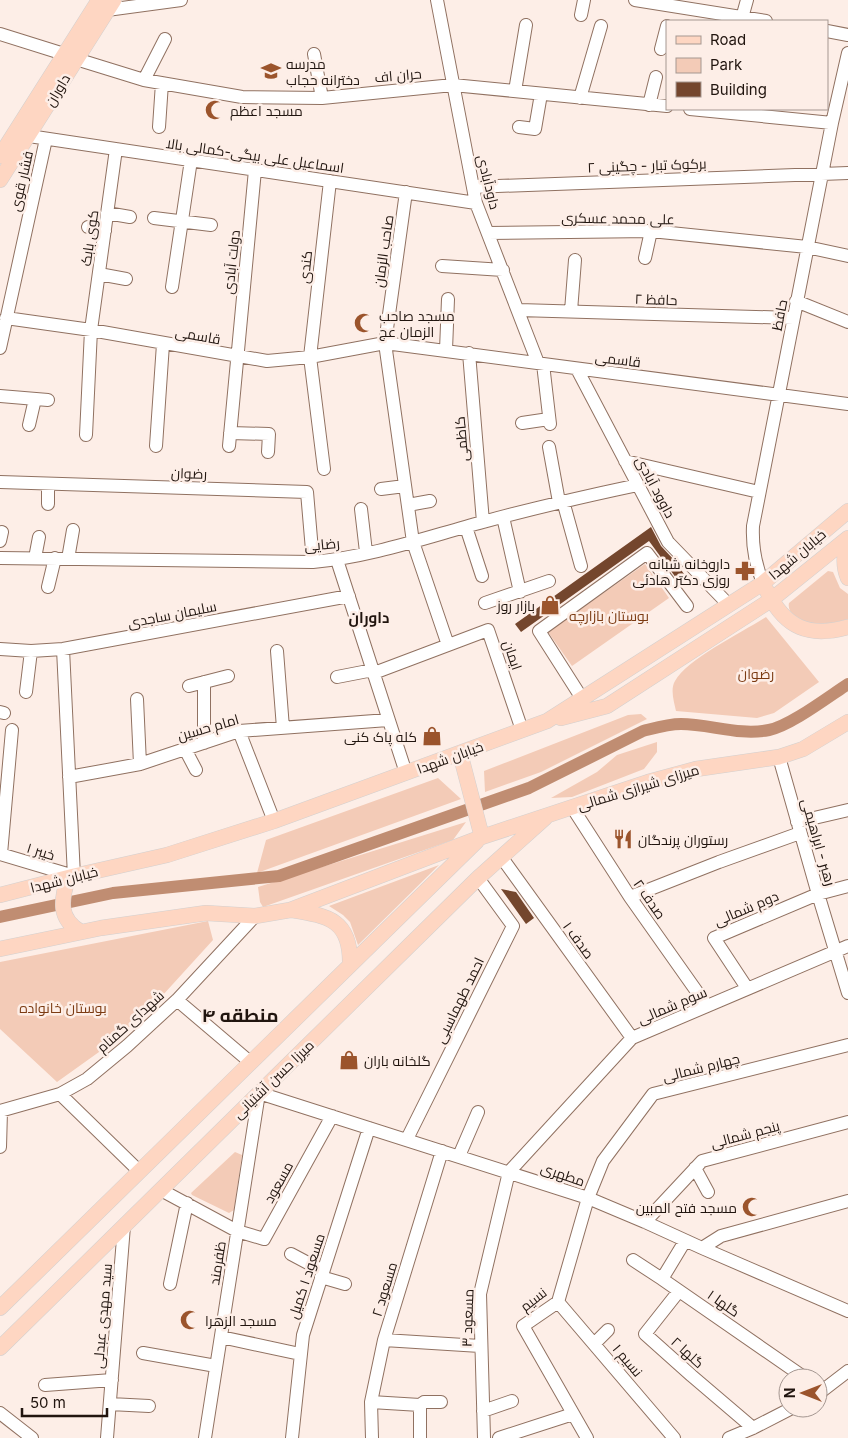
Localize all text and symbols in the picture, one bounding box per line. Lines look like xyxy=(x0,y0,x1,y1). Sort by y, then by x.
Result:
legend xyxy=(666,20,828,110)
text: Road xyxy=(710,30,746,49)
place label: مدرسه دخترانه حجاب xyxy=(286,55,360,88)
text: Park xyxy=(710,55,743,74)
school or university icon: مدرسه دخترانه حجاب xyxy=(260,60,282,82)
street label: حران اف xyxy=(374,64,422,86)
street label: داوران xyxy=(41,71,73,109)
text: Building xyxy=(710,80,767,99)
mosque icon: مسجد اعظم xyxy=(204,99,226,121)
place label: مسجد اعظم xyxy=(230,102,303,121)
street label: اسماعیل علی بیگی-کمالی بالا xyxy=(165,134,345,176)
street label: فشار قوی xyxy=(6,149,36,213)
street label: داودآبادی xyxy=(474,153,504,211)
street label: برکوک تبار - چگینی ۲ xyxy=(587,154,707,178)
street label: کوی بابک xyxy=(77,209,101,267)
street label: علی محمد عسکری xyxy=(561,209,675,227)
street label: صاحب الزمان xyxy=(370,214,396,288)
street label: دولت آبادی xyxy=(219,229,243,295)
street label: کندی xyxy=(295,250,315,284)
street label: حافظ ۲ xyxy=(634,290,678,308)
street label: حافظ xyxy=(768,298,790,332)
place label: مسجد صاحب الزمان عج xyxy=(379,307,455,341)
mosque icon: مسجد صاحب الزمان عج xyxy=(353,312,375,334)
street label: قاسمی xyxy=(174,323,222,347)
street label: قاسمی xyxy=(594,348,642,370)
street label: کاظمی xyxy=(451,416,471,462)
street label: داوود آبادی xyxy=(633,453,679,521)
street label: رضوان xyxy=(171,464,207,482)
street label: خیابان شهدا xyxy=(765,525,829,583)
street label: رضایی xyxy=(304,534,340,554)
place label: داروخانه شبانه روزی دکتر هادئی xyxy=(633,555,730,588)
pharmacy icon: داروخانه شبانه روزی دکتر هادئی xyxy=(734,560,756,582)
shop icon: بازار روز xyxy=(539,594,561,616)
street label: سلیمان ساجدی xyxy=(126,597,218,631)
place label: بازار روز xyxy=(496,597,535,614)
park label: بوستان بازارچه xyxy=(569,607,649,626)
district label: داوران xyxy=(349,608,389,627)
street label: ایمان xyxy=(500,638,526,672)
park label: رضوان xyxy=(738,665,774,682)
street label: امام حسین xyxy=(175,710,241,746)
shop icon: کله پاک کنی xyxy=(421,725,443,747)
place label: کله پاک کنی xyxy=(344,728,417,747)
street label: خیابان شهدا xyxy=(415,737,485,777)
street label: میرزای شیرازی شمالی xyxy=(575,760,701,814)
street label: رهبر - ابراهیمی xyxy=(798,796,840,888)
restaurant icon: رستوران پرندگان xyxy=(612,828,634,850)
place label: رستوران پرندگان xyxy=(638,831,728,850)
street label: خیبر ۱ xyxy=(25,839,57,863)
street label: خیابان شهدا xyxy=(28,862,100,896)
street label: صدف ۲ xyxy=(630,876,670,922)
street label: دوم شمالی xyxy=(711,887,782,931)
street label: صدف ۱ xyxy=(560,918,598,962)
street label: احمد طهماسبی xyxy=(431,954,487,1046)
street label: سوم شمالی xyxy=(635,983,710,1029)
street label: شهدای گمنام xyxy=(93,986,168,1057)
park label: بوستان خانواده xyxy=(19,999,107,1016)
district label: منطقه ۴ xyxy=(201,1004,279,1027)
street label: میرزا حسن آشتیانی xyxy=(229,1036,317,1122)
shop icon: گلخانه باران xyxy=(338,1049,360,1071)
street label: چهارم شمالی xyxy=(661,1049,742,1087)
place label: گلخانه باران xyxy=(364,1052,431,1069)
street label: پنجم شمالی xyxy=(709,1117,782,1153)
street label: مسعود xyxy=(260,1158,296,1206)
street label: مطهری xyxy=(539,1159,587,1189)
mosque icon: مسجد فتح المبین xyxy=(741,1196,763,1218)
place label: مسجد فتح المبین xyxy=(636,1199,737,1217)
street label: مسعود ۱ کمیل xyxy=(284,1231,328,1321)
street label: ظفرمند xyxy=(205,1240,229,1286)
street label: مسعود ۲ xyxy=(368,1260,400,1318)
street label: سید مهدی عبدلی xyxy=(89,1263,115,1369)
street label: نسیم xyxy=(516,1283,551,1316)
street label: گلها ۱ xyxy=(705,1286,743,1320)
street label: مسعود ۳ xyxy=(457,1289,477,1347)
mosque icon: مسجد الزهرا xyxy=(179,1309,201,1331)
place label: مسجد الزهرا xyxy=(205,1312,277,1329)
street label: گلها ۲ xyxy=(668,1333,708,1371)
street label: نسیم ۱ xyxy=(608,1340,647,1381)
north arrow xyxy=(778,1368,828,1418)
scale bar xyxy=(22,1386,108,1418)
text: N xyxy=(781,1388,798,1398)
text: 50 m xyxy=(30,1393,66,1412)

